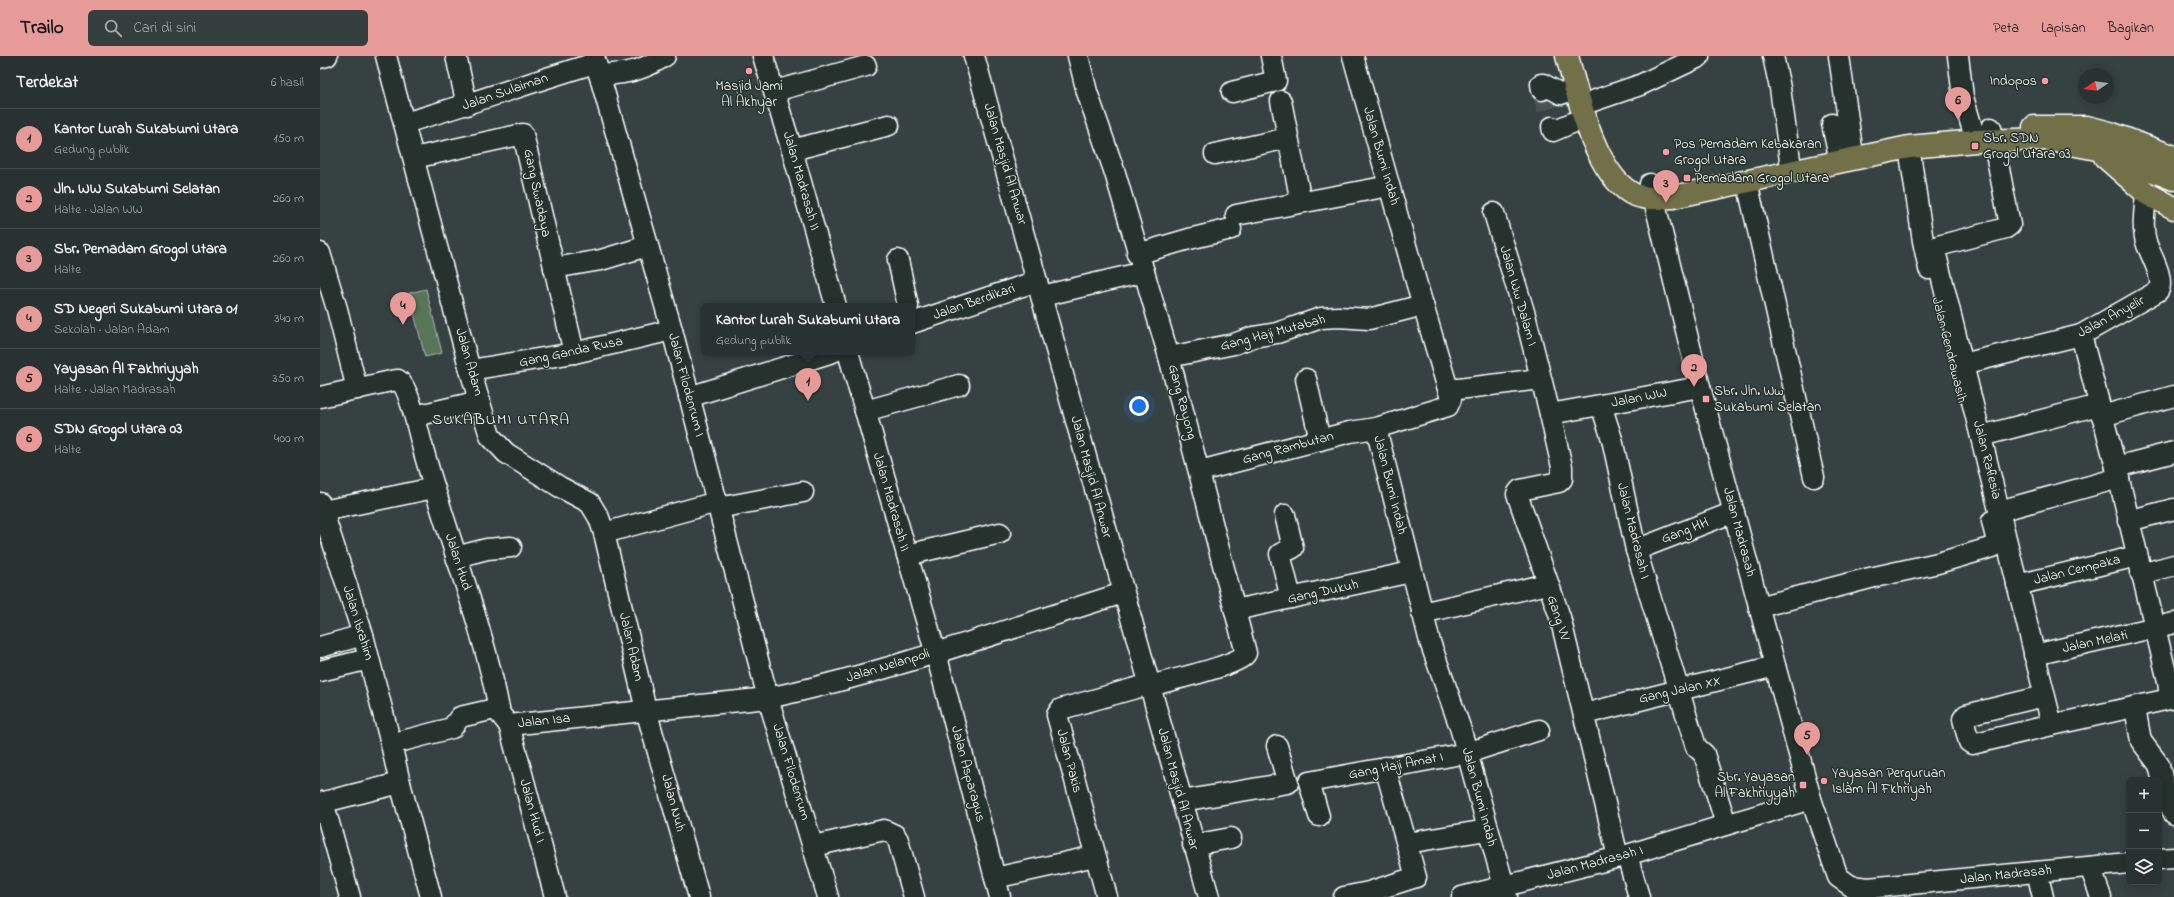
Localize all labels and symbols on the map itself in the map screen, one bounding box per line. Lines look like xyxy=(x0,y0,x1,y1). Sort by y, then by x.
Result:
marker: Masjid Jami Al Akhyar xyxy=(744,66,754,76)
street label: Jalan Sulaiman xyxy=(459,67,551,116)
north arrow xyxy=(2078,68,2114,104)
place label: Indopos xyxy=(1990,71,2037,92)
place label: Masjid Jami Al Akhyar xyxy=(715,76,783,114)
marker: Indopos xyxy=(2040,76,2050,86)
pin: 6 xyxy=(1945,87,1971,120)
street label: Jalan Masjid Al Anwar xyxy=(978,101,1033,228)
street label: Jalan Bumi Indah xyxy=(1357,104,1405,208)
place label: Sbr. SDN Grogol Utara 03 xyxy=(1983,128,2071,166)
street label: Jalan Madrasah II xyxy=(777,129,825,233)
place label: Pos Pemadam Kebakaran Grogol Utara xyxy=(1674,134,1822,172)
marker: Sbr. SDN Grogol Utara 03 xyxy=(1970,141,1980,151)
street label: Gang Swadaya xyxy=(516,147,557,239)
marker: Pos Pemadam Kebakaran Grogol Utara xyxy=(1661,147,1671,157)
place label: Pemadam Grogol Utara xyxy=(1695,168,1829,190)
pin: 3 xyxy=(1653,170,1679,203)
marker: Pemadam Grogol Utara xyxy=(1682,173,1692,183)
street label: Jalan Ww Dalam I xyxy=(1494,243,1542,349)
street label: Jalan Berdikari xyxy=(930,278,1018,326)
street label: Jalan Anyelir xyxy=(2074,290,2149,344)
pin: 4 xyxy=(390,292,416,325)
street label: Jalan Cendrawasih xyxy=(1926,295,1972,405)
street label: Gang Haji Mutabah xyxy=(1218,309,1328,358)
street label: Jalan Adam xyxy=(449,326,489,398)
street label: Gang Ganda Rusa xyxy=(517,331,625,374)
street label: Jalan Filodenrum I xyxy=(662,331,710,439)
pin: 2 xyxy=(1681,354,1707,387)
street label: Gang Rayong xyxy=(1161,362,1202,442)
pin: 1 xyxy=(795,368,821,401)
place label: Sbr. Jln. Ww Sukabumi Selatan xyxy=(1714,381,1821,418)
street label: Jalan WW xyxy=(1609,382,1669,414)
marker: Sbr. Jln. Ww Sukabumi Selatan xyxy=(1701,394,1711,404)
your location xyxy=(1129,396,1149,416)
district label: SUKABUMI UTARA xyxy=(432,408,570,432)
street label: Jalan Masjid Al Anwar xyxy=(1065,414,1118,541)
street label: Jalan Raflesia xyxy=(1967,418,2007,502)
street label: Gang Rambutan xyxy=(1240,426,1336,471)
street label: Jalan Bumi Indah xyxy=(1368,433,1412,537)
street label: Jalan Madrasah II xyxy=(867,450,915,554)
street label: Jalan Madrasah I xyxy=(1611,481,1655,581)
street label: Jalan Madrasah xyxy=(1717,485,1761,579)
street label: Gang HH xyxy=(1658,512,1712,551)
street label: Jalan Hud xyxy=(439,531,477,593)
street label: Jalan Cempaka xyxy=(2032,549,2122,591)
street label: Gang Dukuh xyxy=(1286,574,1361,611)
street label: Jalan Ibrahim xyxy=(337,583,379,663)
street label: Gang VV xyxy=(1540,593,1575,644)
street label: Jalan Adam xyxy=(613,611,649,683)
street label: Jalan Melati xyxy=(2060,625,2130,659)
street label: Jalan Nelanpoli xyxy=(844,643,932,689)
street label: Gang Jalan XX xyxy=(1637,670,1723,711)
street label: Jalan Isa xyxy=(517,708,571,734)
street label: Jalan Filodenrum xyxy=(766,721,816,823)
pin: 5 xyxy=(1794,722,1820,755)
street label: Jalan Asparagus xyxy=(944,723,991,825)
street label: Jalan Masjid Al Anwar xyxy=(1152,726,1205,853)
street label: Jalan Pakis xyxy=(1050,727,1088,795)
street label: Jalan Bumi Indah xyxy=(1456,745,1502,849)
street label: Gang Haji Amat I xyxy=(1347,747,1445,786)
place label: Yayasan Perguruan Islam Al Fkhriyah xyxy=(1832,763,1945,801)
place label: Sbr. Yayasan Al Fakhriyyah xyxy=(1714,767,1795,805)
street label: Jalan Nuh xyxy=(655,772,691,834)
marker: Yayasan Perguruan Islam Al Fkhriyah xyxy=(1819,776,1829,786)
street label: Jalan Hud I xyxy=(513,777,551,845)
marker: Sbr. Yayasan Al Fakhriyyah xyxy=(1798,780,1808,790)
street label: Jalan Madrasah I xyxy=(1545,840,1645,886)
street label: Jalan Madrasah xyxy=(1959,860,2053,890)

